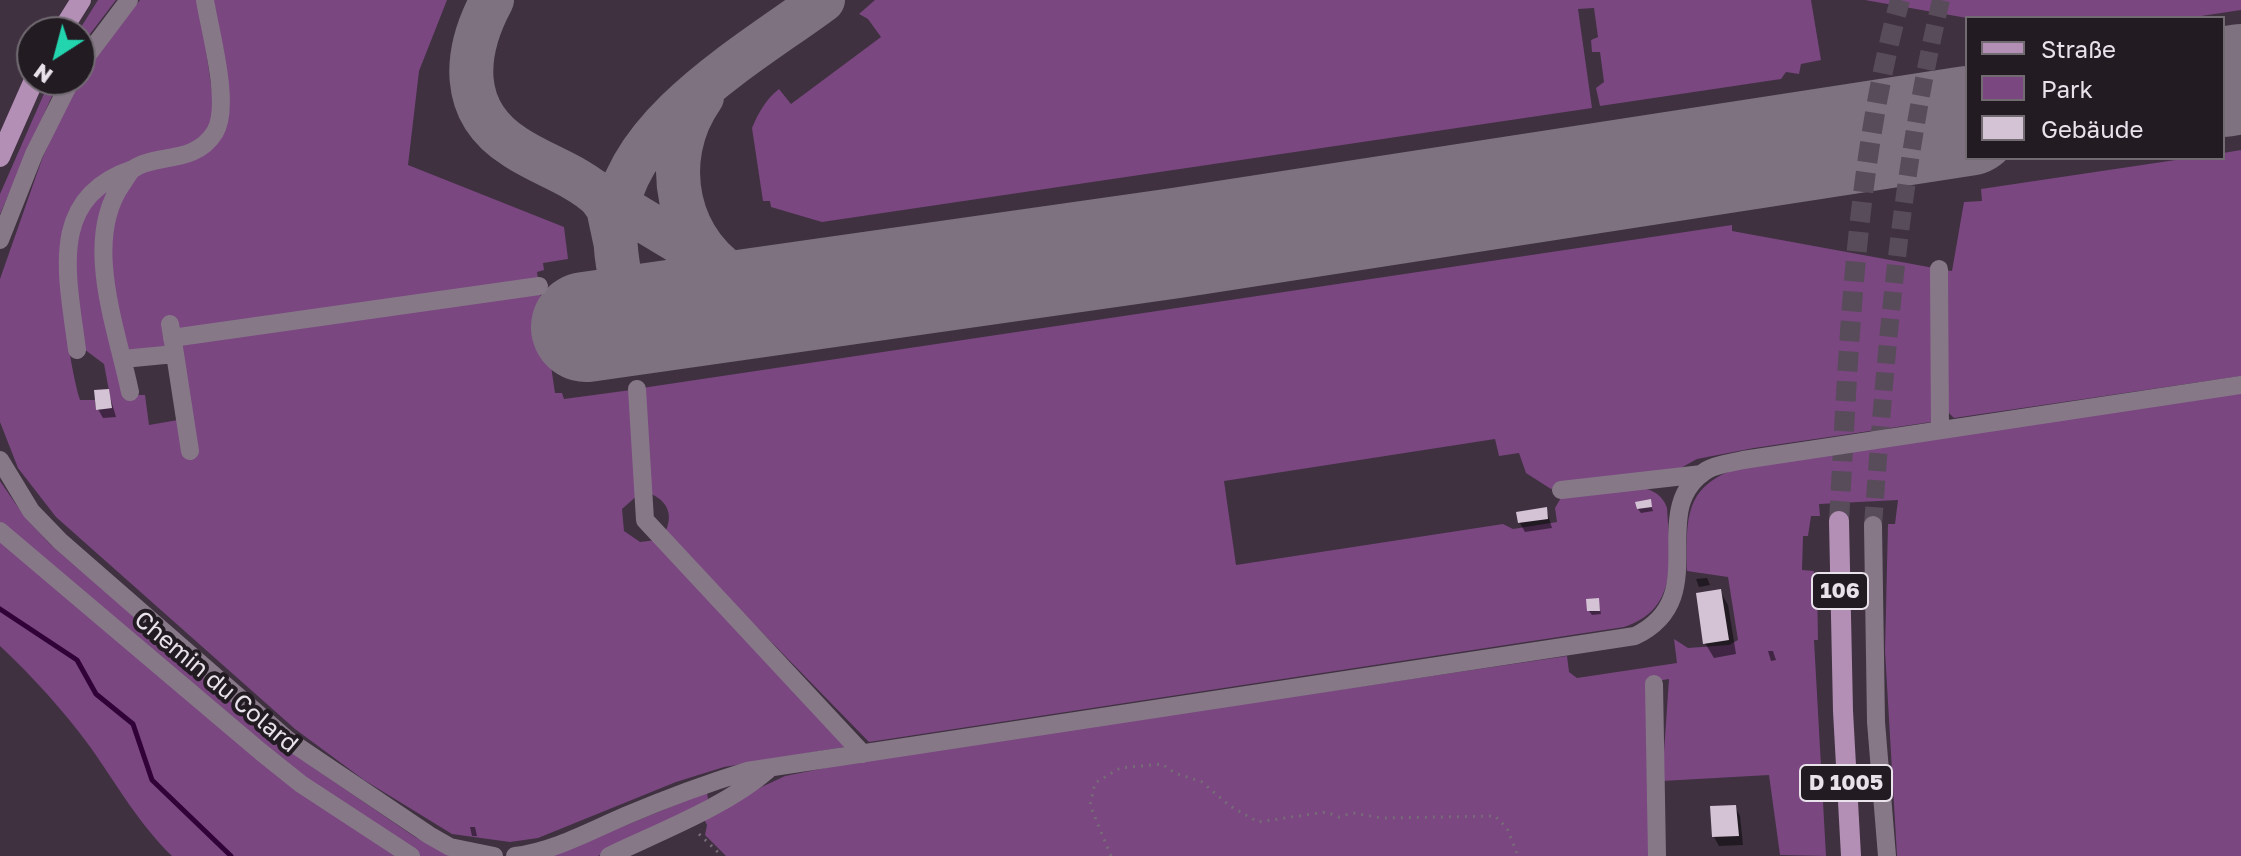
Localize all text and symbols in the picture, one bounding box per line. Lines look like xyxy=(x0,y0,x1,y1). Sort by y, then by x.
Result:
north arrow xyxy=(16,16,96,96)
legend xyxy=(1965,16,2225,160)
text: Straße xyxy=(2041,34,2116,63)
text: N xyxy=(28,58,57,90)
text: Park xyxy=(2041,74,2093,103)
text: Gebäude xyxy=(2041,114,2143,143)
road number: 106 xyxy=(1812,573,1868,609)
street label: Chemin du Colard xyxy=(128,605,304,759)
road number: D 1005 xyxy=(1800,765,1892,801)

